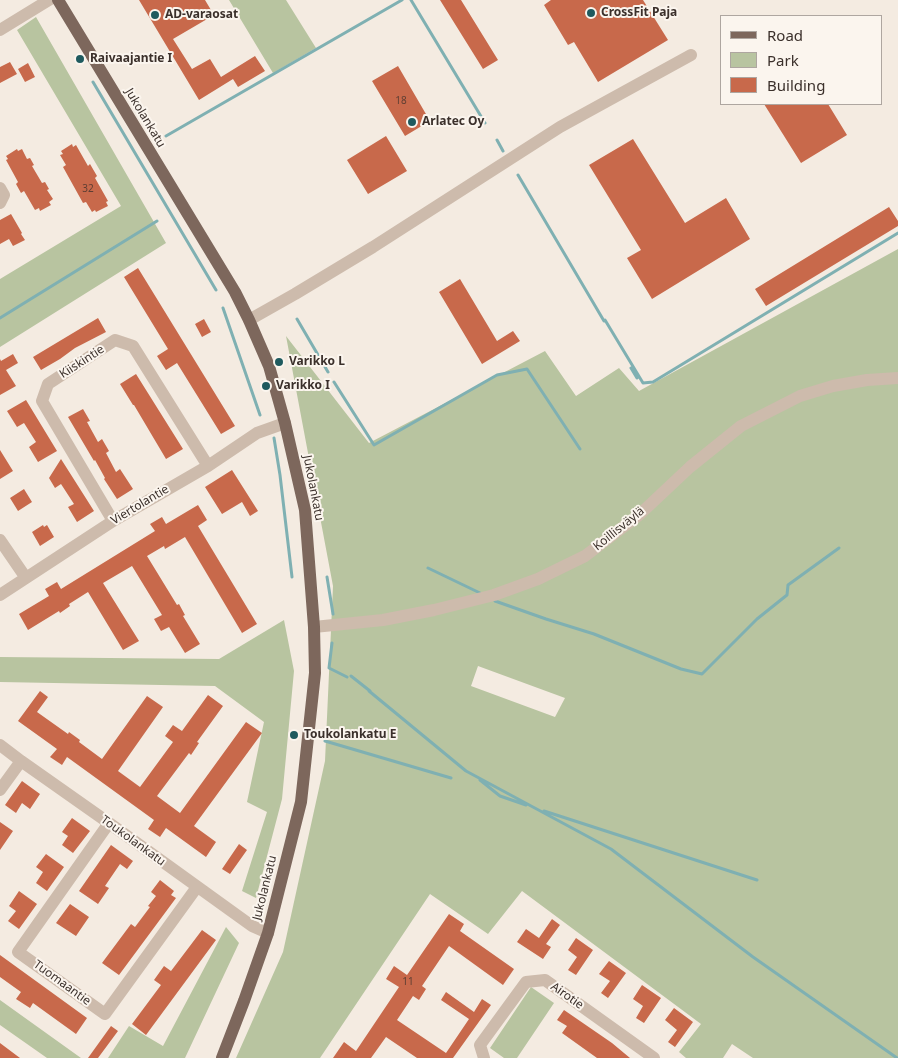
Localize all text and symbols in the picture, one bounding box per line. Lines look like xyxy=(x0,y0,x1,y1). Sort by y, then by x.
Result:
place label: CrossFit Paja xyxy=(601,6,677,20)
marker: CrossFit Paja xyxy=(585,7,597,19)
place label: AD-varaosat xyxy=(165,8,238,22)
marker: AD-varaosat xyxy=(149,9,161,21)
legend xyxy=(720,15,883,105)
text: Road xyxy=(767,25,803,45)
text: Park xyxy=(767,50,799,70)
place label: Raivaajantie I xyxy=(90,52,172,66)
marker: Raivaajantie I xyxy=(74,53,86,65)
text: Building xyxy=(767,75,825,95)
street label: Jukolankatu xyxy=(122,86,168,150)
house number: 18 xyxy=(395,95,407,107)
place label: Arlatec Oy xyxy=(422,115,484,129)
marker: Arlatec Oy xyxy=(406,116,418,128)
house number: 32 xyxy=(82,183,94,195)
street label: Kiiskintie xyxy=(57,342,107,382)
place label: Varikko L xyxy=(289,355,345,369)
marker: Varikko L xyxy=(273,356,285,368)
place label: Varikko I xyxy=(276,379,330,393)
marker: Varikko I xyxy=(260,380,272,392)
street label: Jukolankatu xyxy=(300,454,326,522)
street label: Viertolantie xyxy=(108,482,172,528)
street label: Koillisväylä xyxy=(591,504,647,554)
place label: Toukolankatu E xyxy=(304,728,396,742)
marker: Toukolankatu E xyxy=(288,729,300,741)
street label: Toukolankatu xyxy=(98,813,168,869)
street label: Jukolankatu xyxy=(250,854,280,922)
street label: Tuomaantie xyxy=(31,957,93,1009)
house number: 11 xyxy=(402,976,414,988)
street label: Airotie xyxy=(548,980,586,1012)

